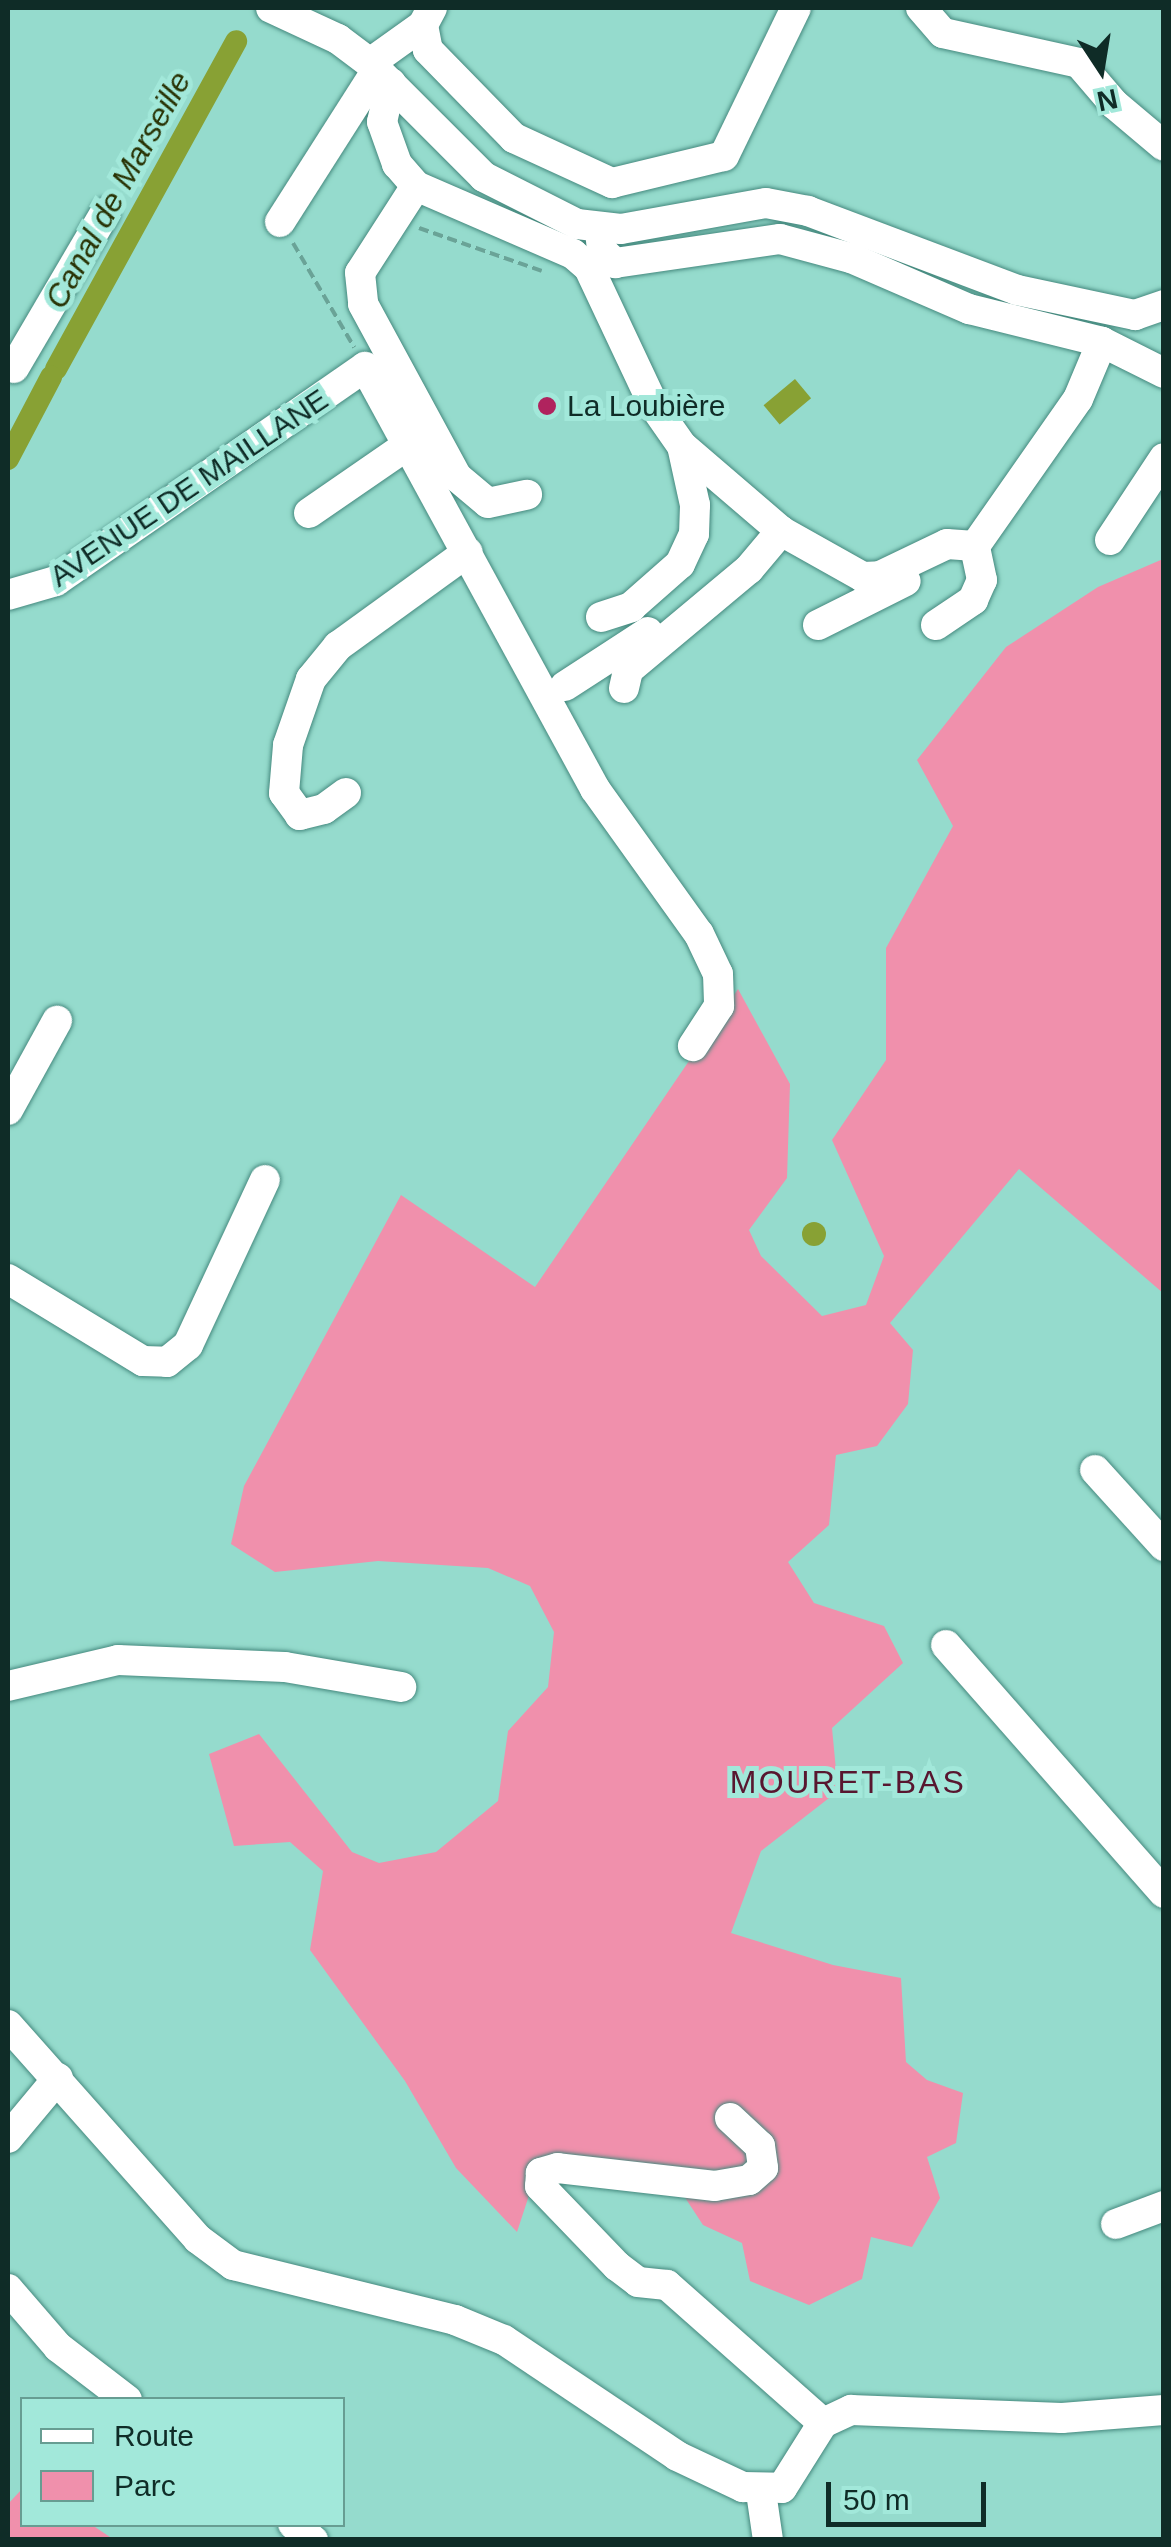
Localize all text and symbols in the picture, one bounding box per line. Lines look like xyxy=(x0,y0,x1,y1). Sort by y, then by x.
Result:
north arrow xyxy=(1051,20,1151,120)
water label: Canal de Marseille xyxy=(37,65,199,315)
text: N xyxy=(1094,83,1120,117)
street label: AVENUE DE MAILLANE xyxy=(43,381,335,595)
place label: La Loubière xyxy=(567,388,725,424)
marker: La Loubière xyxy=(536,395,558,417)
district label: MOURET-BAS xyxy=(730,1763,966,1801)
legend xyxy=(20,2397,345,2527)
text: Route xyxy=(114,2419,194,2452)
scale bar xyxy=(831,2462,991,2524)
text: Parc xyxy=(114,2469,176,2502)
text: 50 m xyxy=(843,2483,910,2516)

